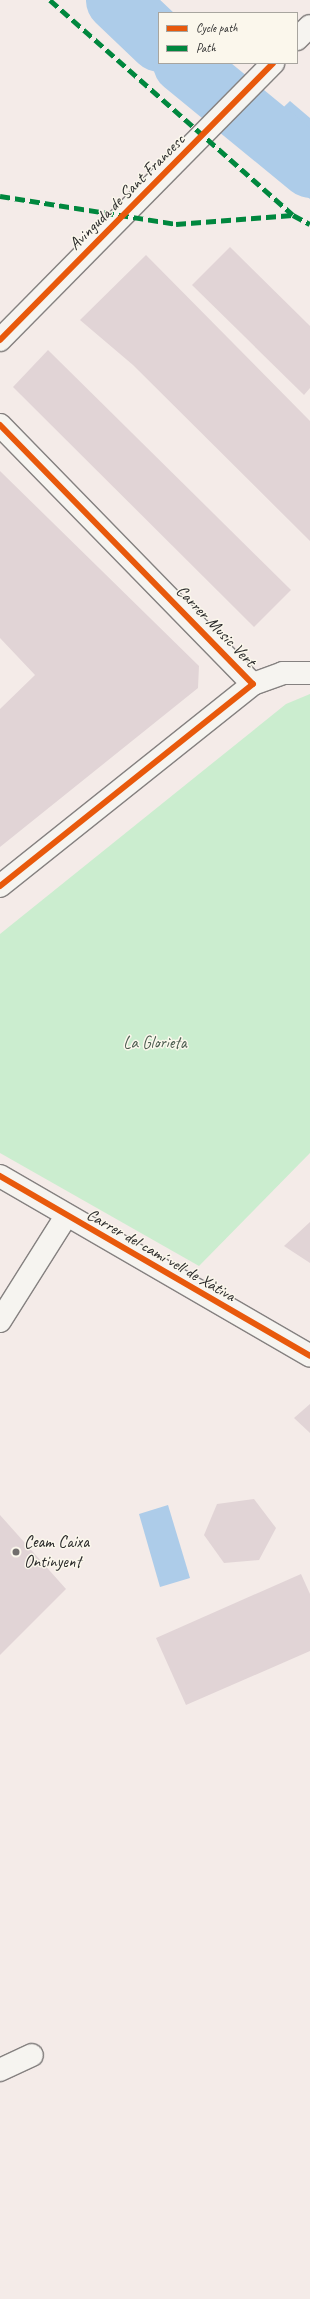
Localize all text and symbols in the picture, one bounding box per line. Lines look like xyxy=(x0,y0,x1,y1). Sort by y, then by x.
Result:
legend xyxy=(158,12,298,64)
text: Cycle path xyxy=(196,20,238,36)
text: Path xyxy=(196,40,216,56)
street label: Avinguda de Sant Francesc xyxy=(64,129,190,255)
street label: Carrer Music Vert xyxy=(172,581,260,671)
park label: La Glorieta xyxy=(123,1033,187,1053)
street label: Carrer del camí vell de Xàtiva xyxy=(83,1204,239,1306)
place label: Ceam Caixa Ontinyent xyxy=(24,1532,89,1572)
marker: Ceam Caixa Ontinyent xyxy=(11,1547,21,1557)

